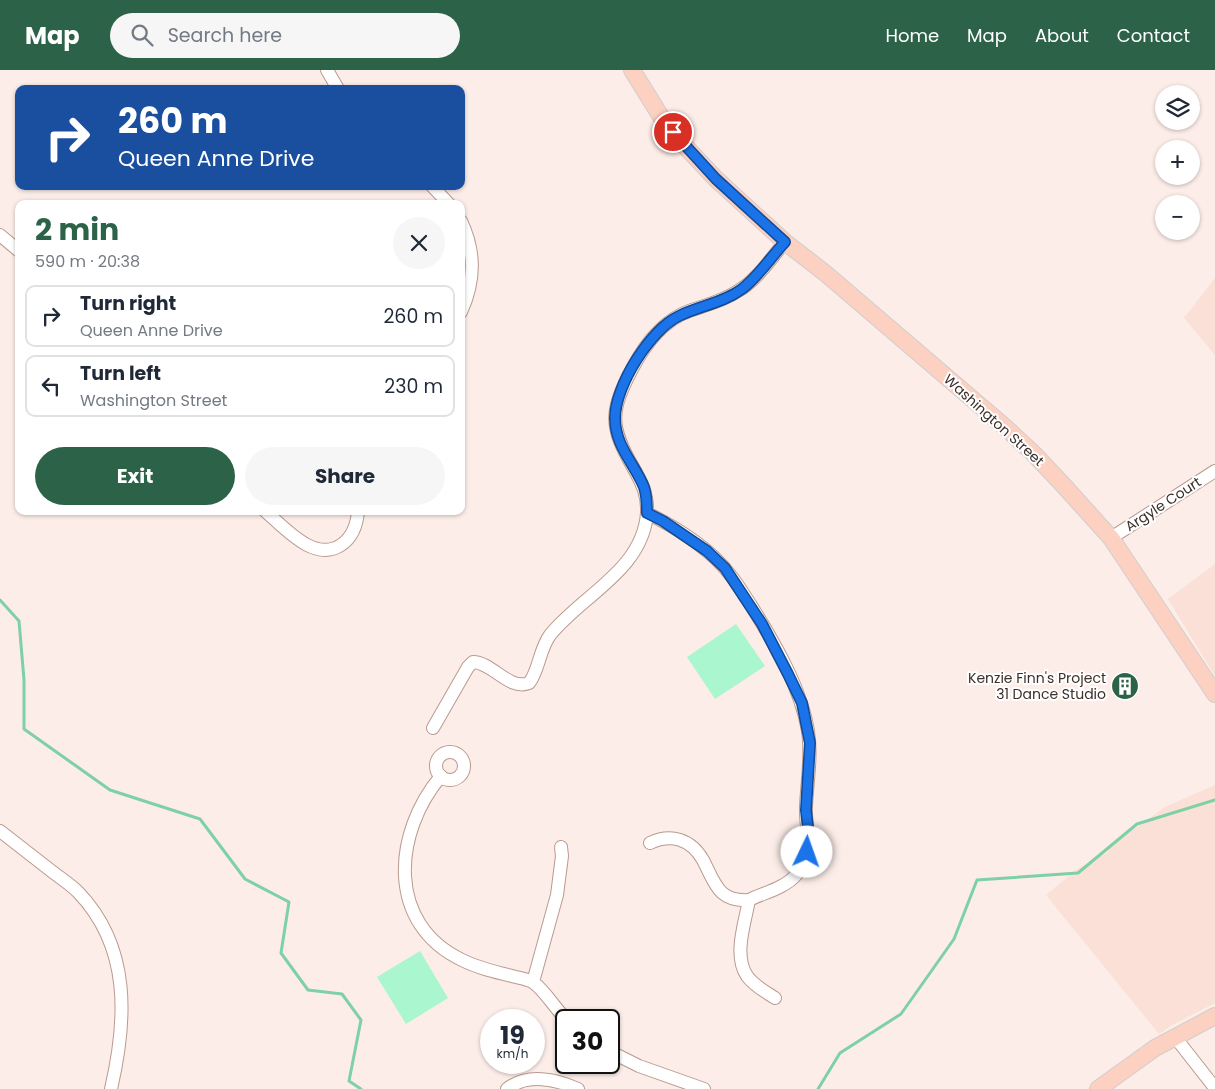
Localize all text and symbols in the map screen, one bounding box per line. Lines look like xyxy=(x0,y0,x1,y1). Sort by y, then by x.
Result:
search box xyxy=(110,13,460,58)
text: Map xyxy=(25,19,80,52)
icon: search xyxy=(128,21,156,49)
text: Search here xyxy=(168,22,282,49)
text: Home xyxy=(885,23,939,48)
text: Map xyxy=(967,23,1007,48)
text: About xyxy=(1035,23,1089,48)
text: Contact xyxy=(1117,23,1190,48)
map controls xyxy=(1155,85,1200,240)
button: layers xyxy=(1155,85,1200,130)
text: 260 m xyxy=(118,96,228,145)
icon: right xyxy=(35,105,100,170)
pin xyxy=(652,111,694,153)
icon: arrive xyxy=(659,118,687,146)
button: + xyxy=(1155,140,1200,185)
text: Queen Anne Drive xyxy=(118,143,314,174)
button: − xyxy=(1155,195,1200,240)
text: 2 min xyxy=(35,208,119,251)
button: close xyxy=(393,217,445,269)
text: 590 m · 20:38 xyxy=(35,250,140,273)
text: Turn right xyxy=(80,290,176,317)
icon: right xyxy=(37,302,65,330)
text: 260 m xyxy=(383,303,443,330)
text: Queen Anne Drive xyxy=(80,319,223,342)
text: Turn left xyxy=(80,360,161,387)
street label: Washington Street xyxy=(939,369,1049,471)
icon: left xyxy=(37,372,65,400)
text: 230 m xyxy=(384,373,443,400)
text: Washington Street xyxy=(80,389,227,412)
button: Exit xyxy=(35,447,235,505)
button: Share xyxy=(245,447,445,505)
street label: Argyle Court xyxy=(1121,472,1205,536)
place label: Kenzie Finn's Project 31 Dance Studio xyxy=(968,668,1106,704)
building icon: Kenzie Finn's Project 31 Dance Studio xyxy=(1110,671,1140,701)
position arrow xyxy=(780,825,832,877)
speed limit sign: 30 xyxy=(555,1009,620,1074)
text: 19 xyxy=(500,1018,525,1053)
text: km/h xyxy=(497,1045,528,1062)

